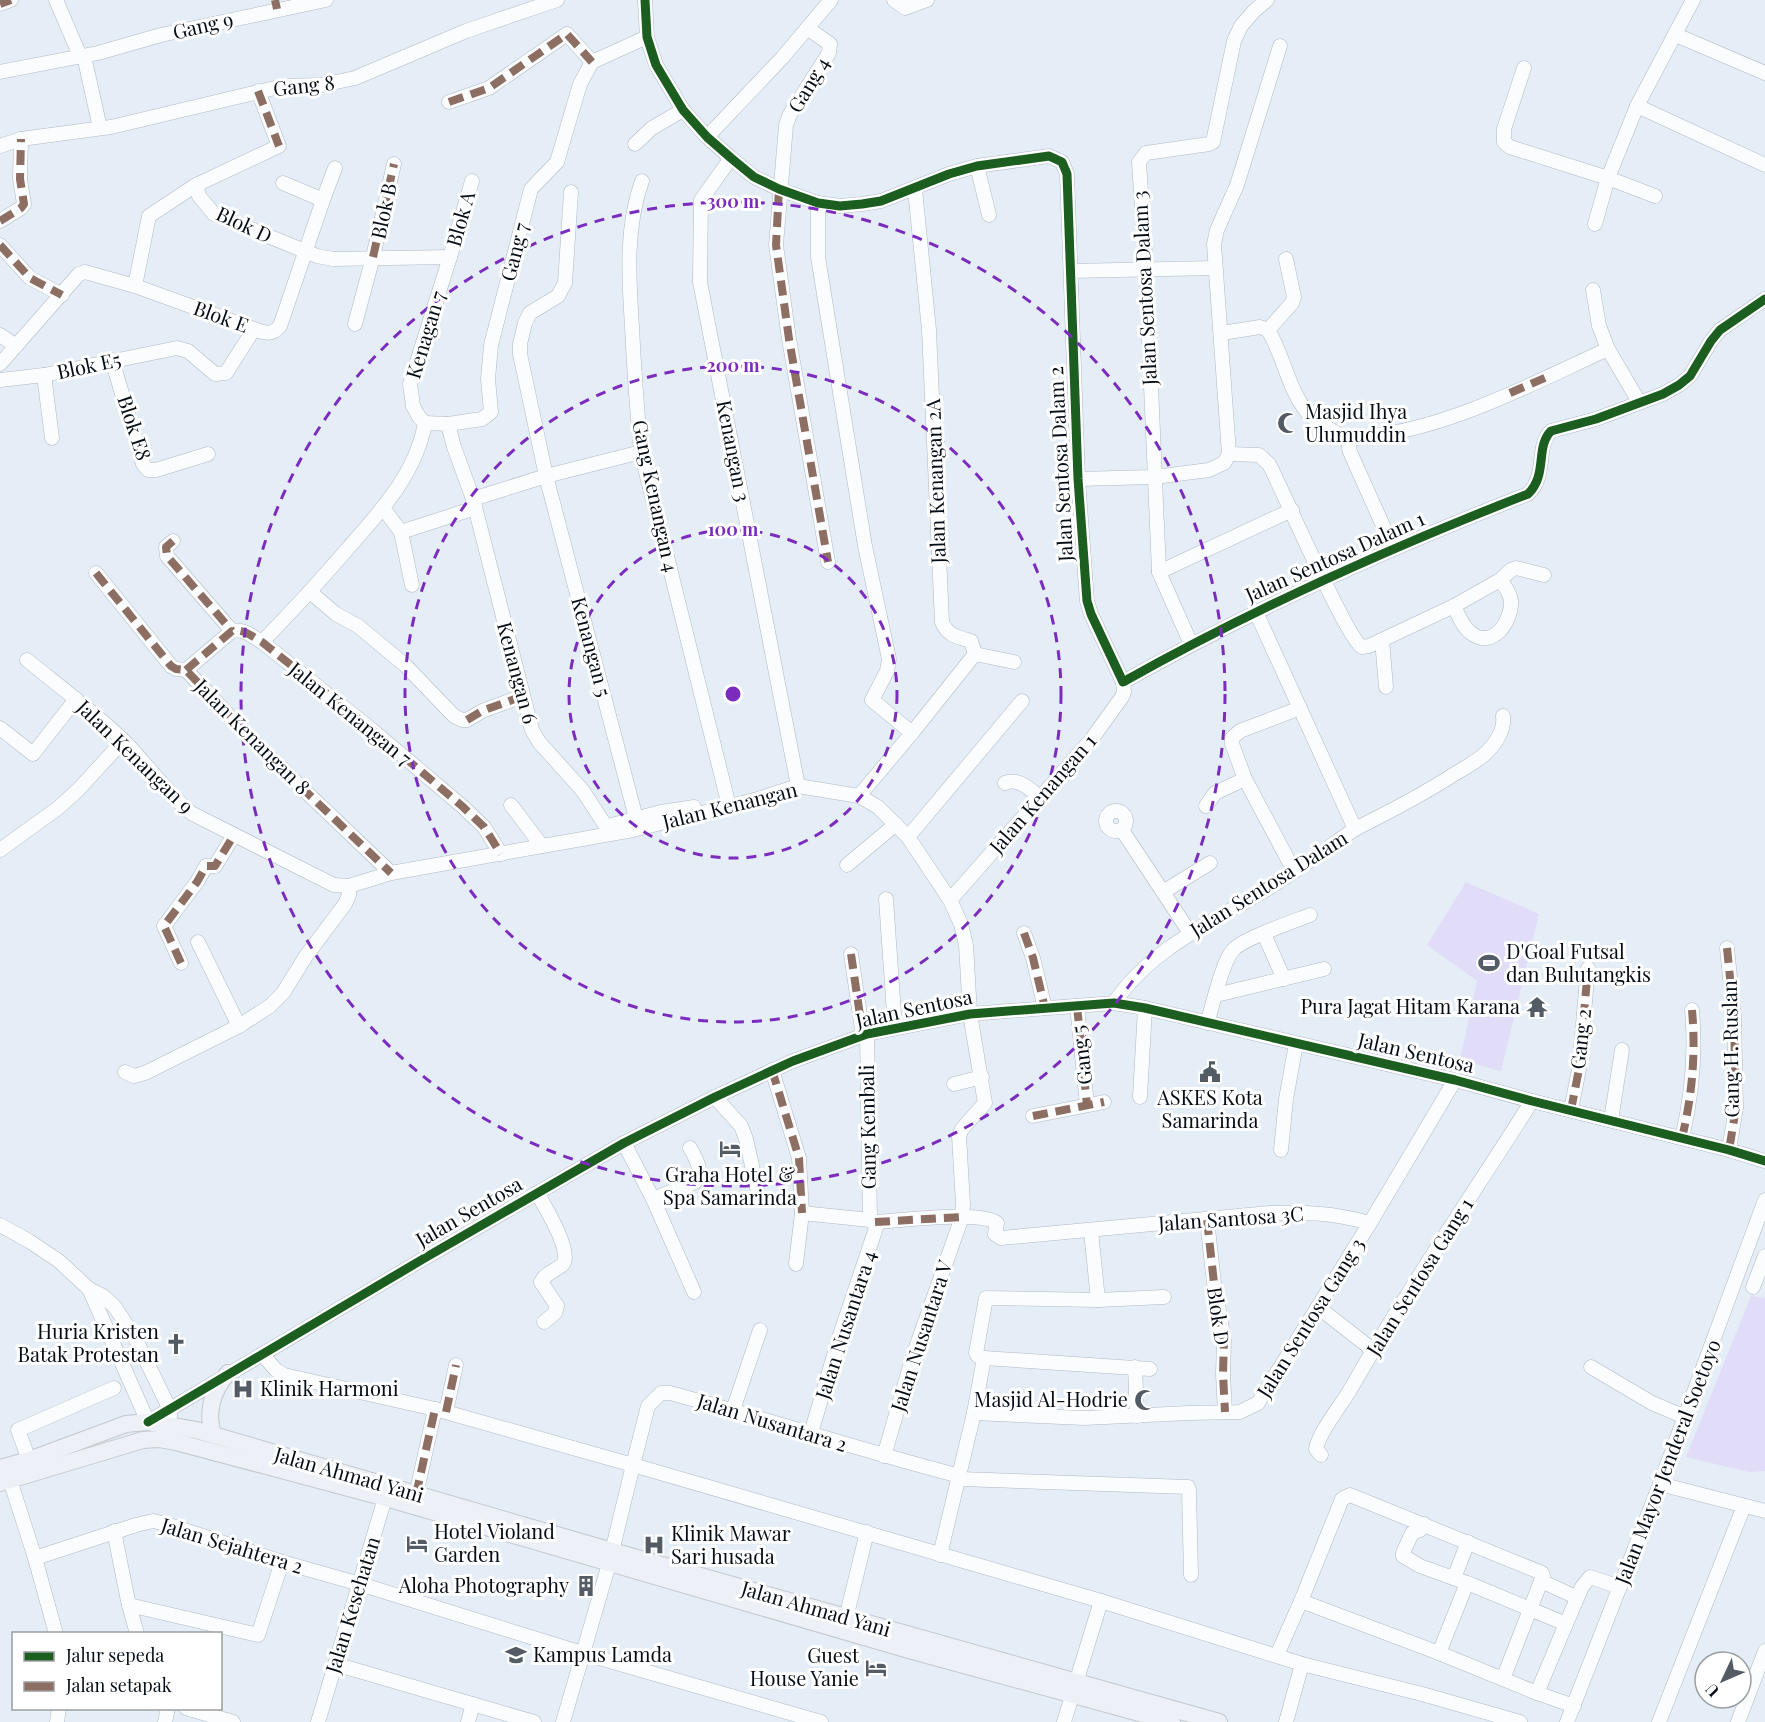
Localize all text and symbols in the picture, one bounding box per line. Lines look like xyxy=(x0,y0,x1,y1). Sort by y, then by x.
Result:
street label: Gang 9 xyxy=(170,4,236,45)
street label: Gang 4 xyxy=(781,51,835,117)
street label: Gang 8 xyxy=(272,68,336,101)
street label: Blok B xyxy=(363,180,402,241)
street label: Blok A xyxy=(439,187,480,249)
text: 300 m xyxy=(707,189,760,213)
street label: Jalan Sentosa Dalam 3 xyxy=(1125,190,1162,387)
street label: Blok D xyxy=(212,199,277,248)
street label: Gang 7 xyxy=(493,220,534,284)
street label: Kenagan 7 xyxy=(398,287,451,382)
street label: Blok E xyxy=(190,293,253,338)
street label: Blok E5 xyxy=(54,345,123,384)
text: 200 m xyxy=(706,353,760,377)
street label: Jalan Sentosa Dalam 2 xyxy=(1041,366,1078,563)
street label: Blok E8 xyxy=(112,392,159,464)
place label: Masjid Ihya Ulumuddin xyxy=(1305,397,1407,447)
street label: Kenangan 3 xyxy=(711,398,758,504)
street label: Jalan Kenangan 2A xyxy=(918,398,951,565)
mosque icon: Masjid Ihya Ulumuddin xyxy=(1276,411,1300,435)
street label: Gang Kenangan 4 xyxy=(627,417,686,574)
street label: Jalan Sentosa Dalam 1 xyxy=(1240,504,1428,608)
text: 100 m xyxy=(708,517,759,541)
street label: Kenangan 5 xyxy=(566,594,619,700)
street label: Kenangan 6 xyxy=(492,619,545,727)
street label: Jalan Kenangan 7 xyxy=(283,654,418,771)
street label: Jalan Kenangan 8 xyxy=(189,672,317,800)
centre of rings xyxy=(723,684,743,704)
street label: Jalan Kenangan 9 xyxy=(71,692,200,819)
street label: Jalan Kenangan 1 xyxy=(982,728,1101,859)
street label: Jalan Kenangan xyxy=(659,775,800,835)
street label: Jalan Sentosa Dalam xyxy=(1183,823,1352,943)
place label: D'Goal Futsal dan Bulutangkis xyxy=(1506,937,1651,987)
sports icon: D'Goal Futsal dan Bulutangkis xyxy=(1477,951,1501,975)
street label: Gang H. Ruslan xyxy=(1715,980,1744,1118)
street label: Jalan Sentosa xyxy=(852,982,974,1033)
place label: Pura Jagat Hitam Karana xyxy=(1300,992,1520,1019)
temple icon: Pura Jagat Hitam Karana xyxy=(1525,995,1549,1019)
street label: Gang 2 xyxy=(1563,1007,1596,1070)
street label: Gang 5 xyxy=(1063,1024,1098,1086)
street label: Jalan Sentosa xyxy=(1355,1025,1477,1078)
public building icon: ASKES Kota Samarinda xyxy=(1198,1060,1222,1084)
street label: Gang Kembali xyxy=(852,1064,881,1190)
place label: ASKES Kota Samarinda xyxy=(1156,1083,1263,1133)
hotel icon: Graha Hotel & Spa Samarinda xyxy=(718,1137,742,1161)
place label: Graha Hotel & Spa Samarinda xyxy=(663,1160,797,1210)
street label: Jalan Sentosa xyxy=(409,1169,526,1253)
street label: Jalan Sentosa Gang 1 xyxy=(1359,1192,1478,1361)
street label: Jalan Santosa 3C xyxy=(1156,1199,1305,1236)
street label: Jalan Sentosa Gang 3 xyxy=(1249,1232,1370,1403)
street label: Jalan Nusantara 4 xyxy=(807,1247,881,1403)
street label: Jalan Nusantara V xyxy=(883,1256,958,1416)
street label: Blok D xyxy=(1202,1285,1237,1347)
place label: Huria Kristen Batak Protestan xyxy=(18,1317,159,1367)
church icon: Huria Kristen Batak Protestan xyxy=(164,1332,188,1356)
street label: Jalan Mayor Jenderal Soetoyo xyxy=(1607,1335,1726,1589)
place label: Klinik Harmoni xyxy=(260,1374,399,1401)
hospital icon: Klinik Harmoni xyxy=(231,1377,255,1401)
place label: Masjid Al-Hodrie xyxy=(974,1385,1128,1412)
street label: Jalan Nusantara 2 xyxy=(693,1386,851,1457)
mosque icon: Masjid Al-Hodrie xyxy=(1133,1388,1157,1412)
street label: Jalan Ahmad Yani xyxy=(271,1439,427,1508)
street label: Jalan Sejahtera 2 xyxy=(157,1510,307,1579)
place label: Hotel Violand Garden xyxy=(434,1517,555,1567)
place label: Klinik Mawar Sari husada xyxy=(671,1519,791,1569)
hotel icon: Hotel Violand Garden xyxy=(405,1532,429,1556)
street label: Jalan Kesehatan xyxy=(318,1533,385,1677)
hospital icon: Klinik Mawar Sari husada xyxy=(642,1533,666,1557)
place label: Aloha Photography xyxy=(398,1571,569,1598)
street label: Jalan Ahmad Yani xyxy=(738,1573,894,1642)
building icon: Aloha Photography xyxy=(574,1574,598,1598)
legend xyxy=(12,1632,222,1710)
place label: Kampus Lamda xyxy=(533,1640,672,1667)
place label: Guest House Yanie xyxy=(750,1641,860,1691)
text: Jalur sepeda xyxy=(65,1643,164,1667)
school or university icon: Kampus Lamda xyxy=(504,1643,528,1667)
north arrow xyxy=(1693,1650,1753,1710)
hotel icon: Guest House Yanie xyxy=(864,1656,888,1680)
text: Jalan setapak xyxy=(65,1673,172,1697)
text: U xyxy=(1700,1680,1723,1702)

